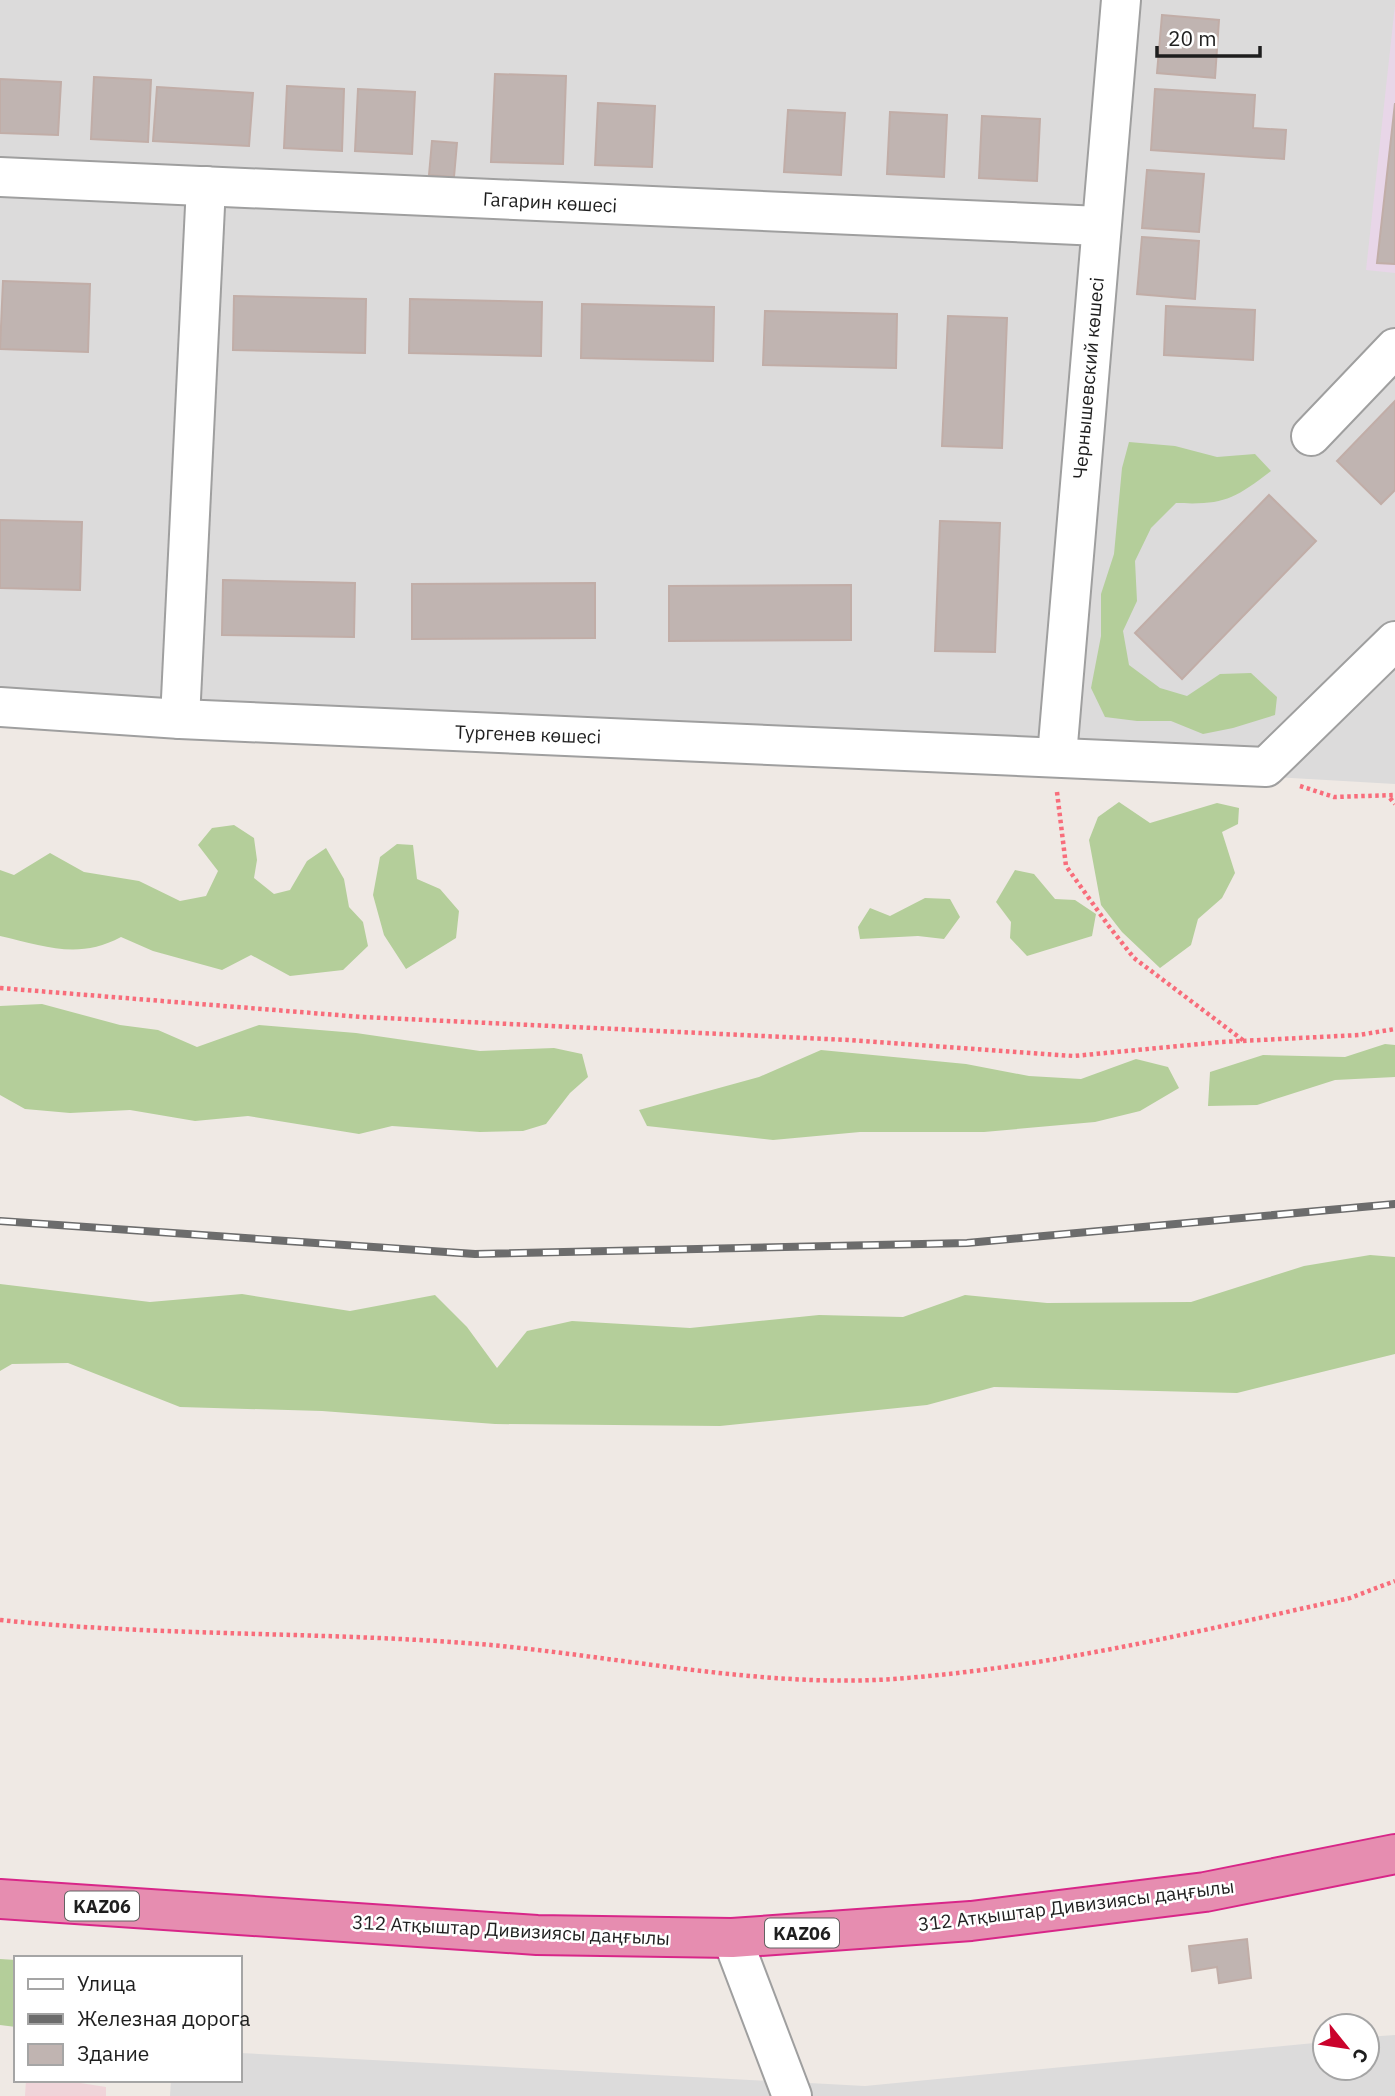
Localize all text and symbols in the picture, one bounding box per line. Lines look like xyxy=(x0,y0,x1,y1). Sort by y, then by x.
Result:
scale bar xyxy=(1157,14,1260,58)
text: 20 m xyxy=(1168,24,1217,52)
street label: Гагарин көшесі xyxy=(482,186,618,218)
street label: Чернышевский көшесі xyxy=(1067,276,1109,480)
street label: Тургенев көшесі xyxy=(454,719,602,749)
street label: 312 Атқыштар Дивизиясы даңғылы xyxy=(917,1874,1235,1936)
road number: KАZ06 xyxy=(65,1892,139,1920)
street label: 312 Атқыштар Дивизиясы даңғылы xyxy=(351,1910,671,1950)
road number: KАZ06 xyxy=(765,1919,839,1948)
legend xyxy=(14,1956,242,2082)
text: Улица xyxy=(77,1969,136,1997)
text: Железная дорога xyxy=(77,2004,250,2032)
north arrow xyxy=(1311,2012,1381,2082)
text: Здание xyxy=(77,2039,149,2067)
text: С xyxy=(1347,2044,1374,2067)

